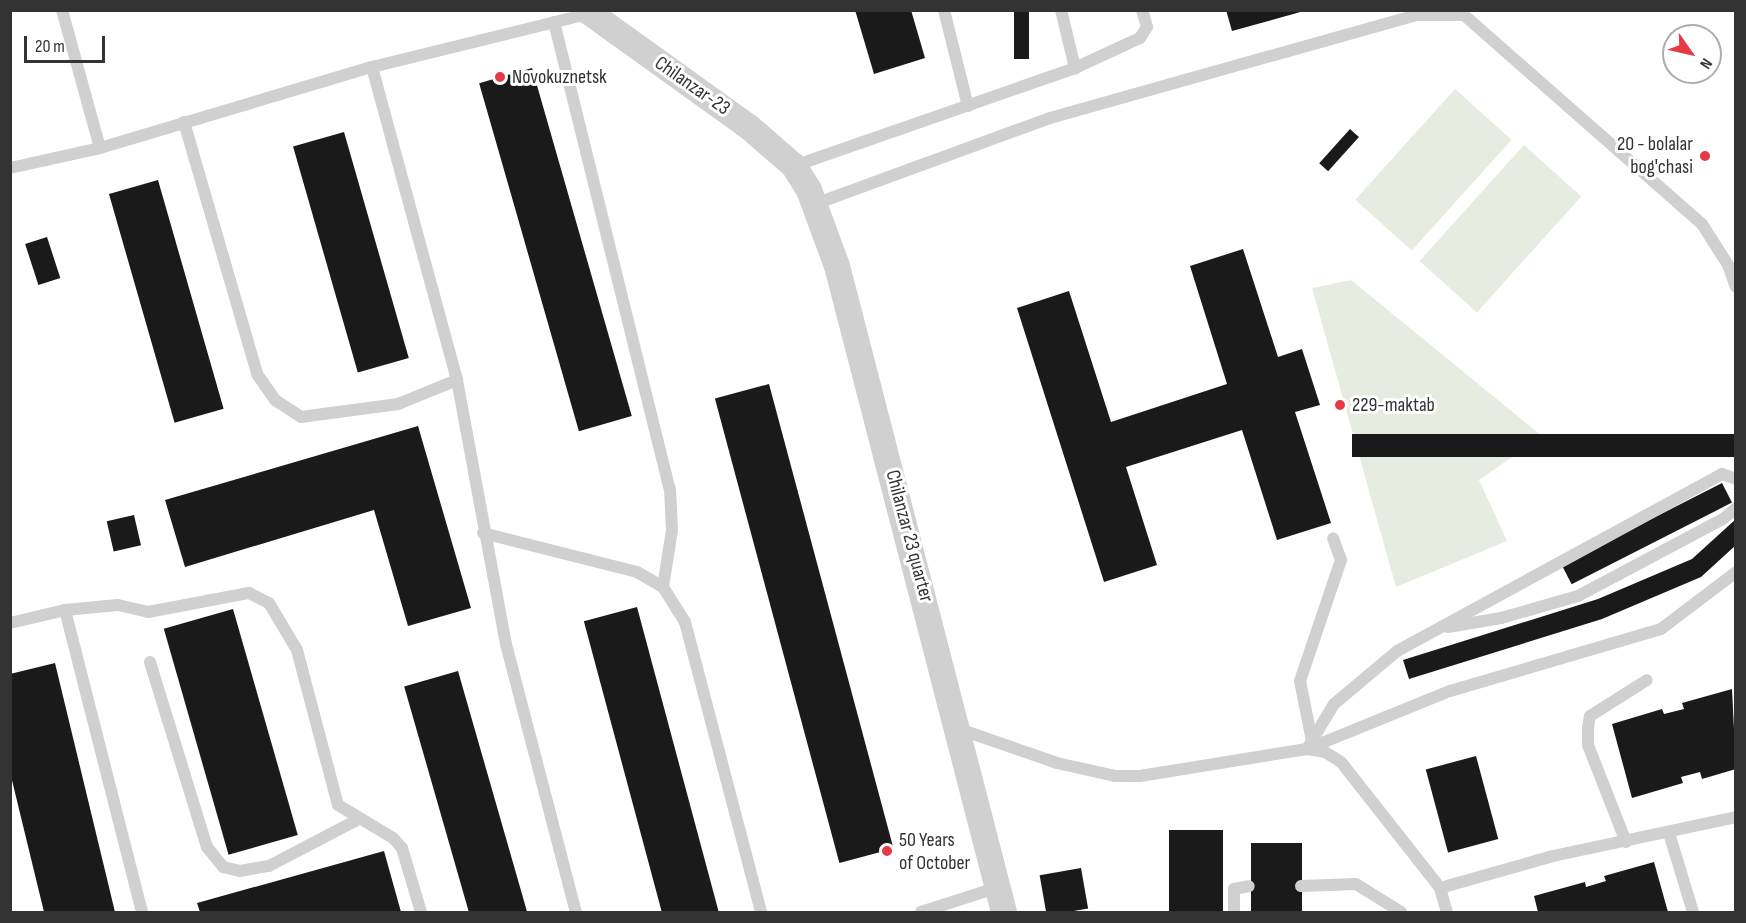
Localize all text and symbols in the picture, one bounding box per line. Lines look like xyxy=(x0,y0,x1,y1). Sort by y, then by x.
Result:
scale bar xyxy=(27,24,108,62)
north arrow xyxy=(1662,24,1722,84)
text: 20 m xyxy=(35,36,65,57)
street label: Chilanzar-23 xyxy=(650,51,734,121)
text: N xyxy=(1695,54,1716,72)
place label: Novokuznetsk xyxy=(512,65,607,89)
marker: Novokuznetsk xyxy=(493,70,507,84)
place label: 20 - bolalar bog'chasi xyxy=(1617,132,1693,179)
marker: 20 - bolalar bog'chasi xyxy=(1698,149,1712,163)
place label: 229-maktab xyxy=(1352,393,1435,417)
marker: 229-maktab xyxy=(1333,398,1347,412)
street label: Chilanzar 23 quarter xyxy=(880,467,938,605)
place label: 50 Years of October xyxy=(899,828,970,875)
marker: 50 Years of October xyxy=(880,844,894,858)

